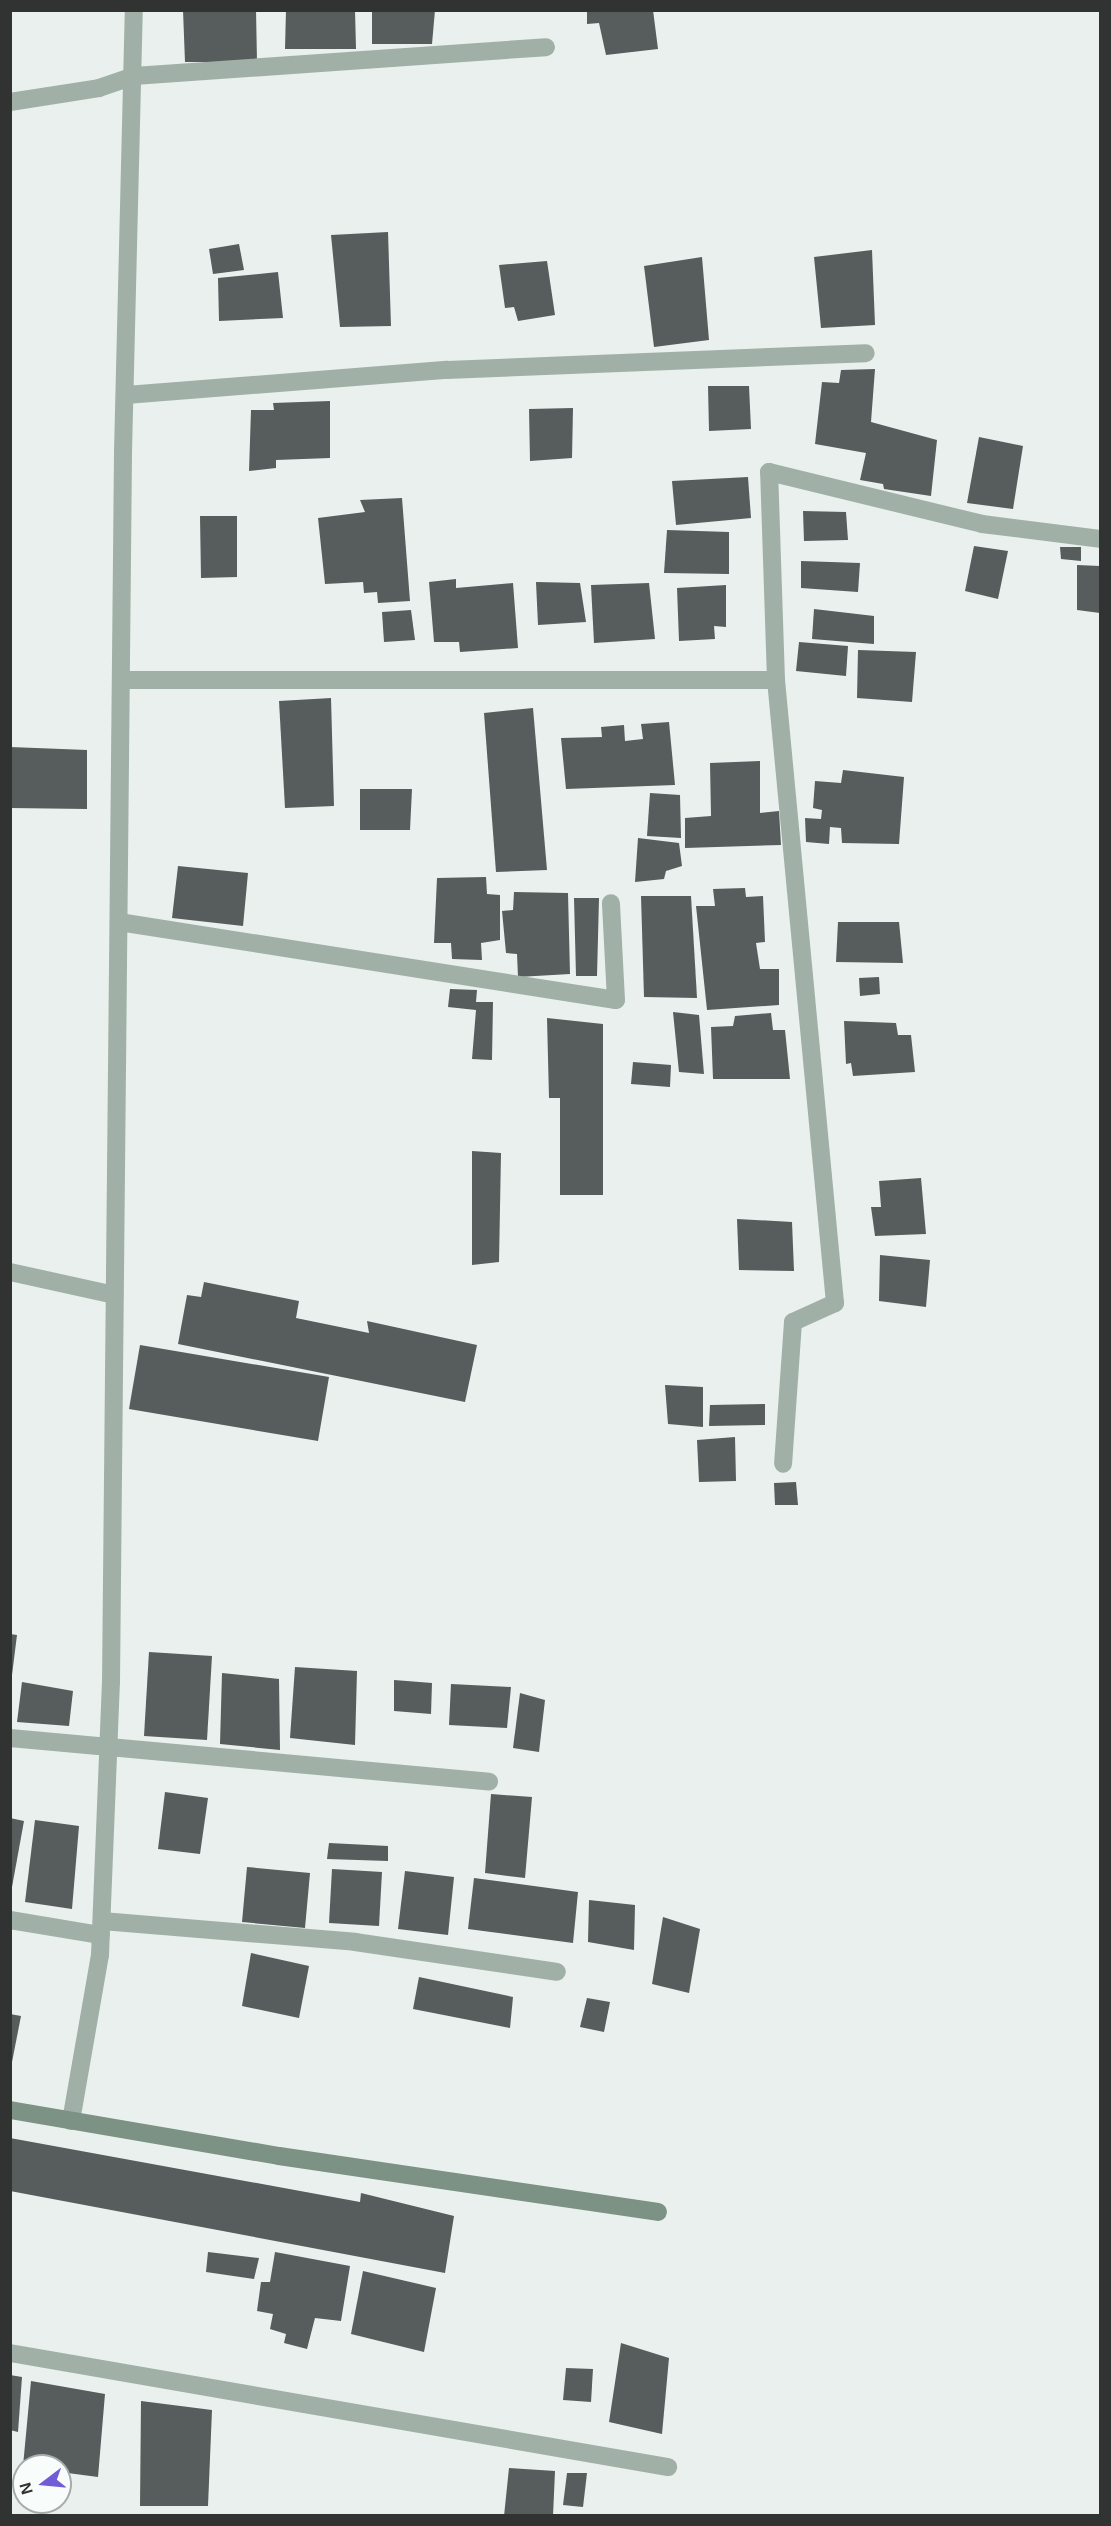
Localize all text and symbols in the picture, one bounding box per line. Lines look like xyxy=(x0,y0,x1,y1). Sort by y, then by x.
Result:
north arrow xyxy=(12,2454,72,2514)
text: N xyxy=(16,2481,36,2496)

